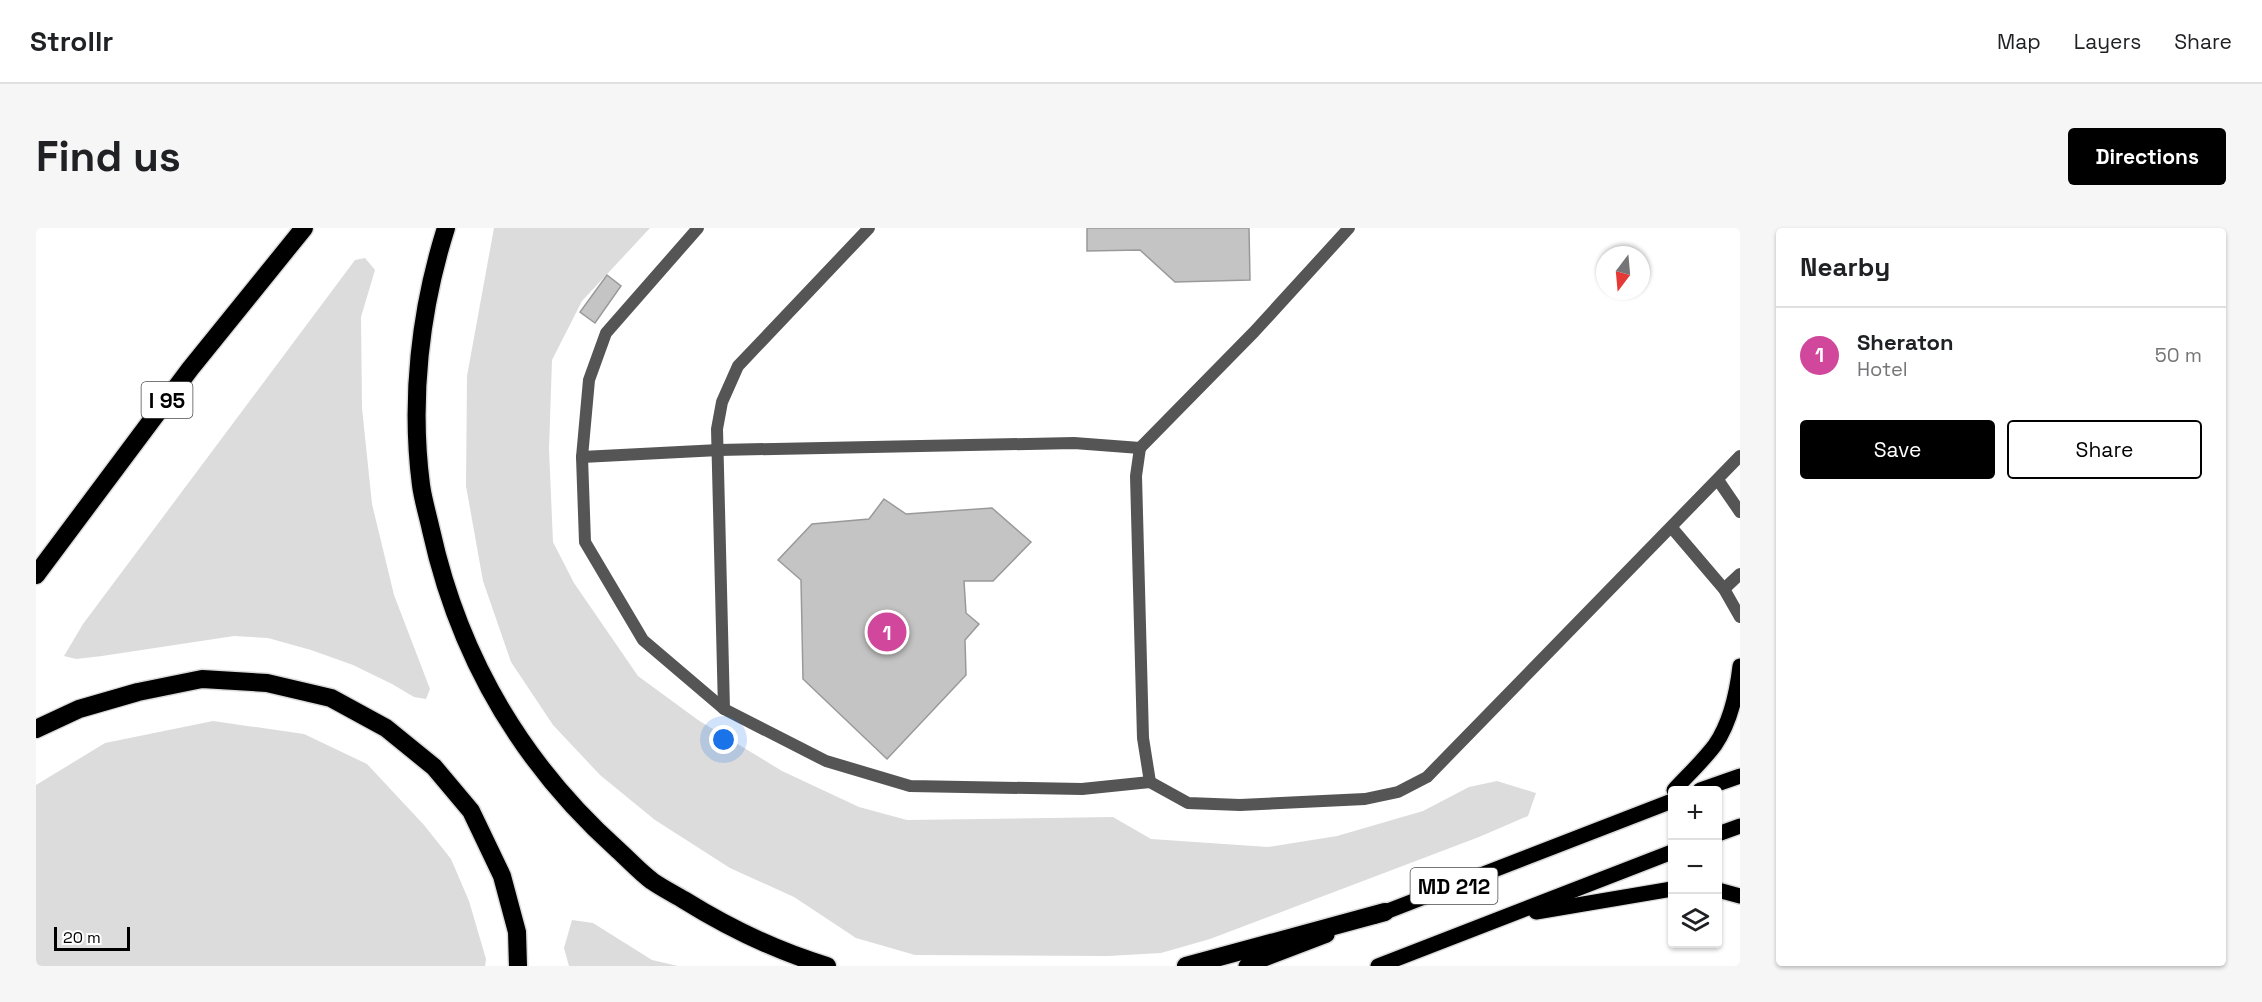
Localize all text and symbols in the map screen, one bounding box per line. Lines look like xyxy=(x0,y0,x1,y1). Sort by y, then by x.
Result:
text: Strollr xyxy=(30,23,113,59)
text: Map xyxy=(1997,28,2041,55)
text: Layers xyxy=(2074,28,2141,55)
text: Share xyxy=(2174,28,2232,55)
button: Directions xyxy=(2068,128,2226,185)
text: Find us xyxy=(36,130,181,183)
north arrow xyxy=(1596,246,1650,300)
text: Nearby xyxy=(1800,250,1890,284)
text: Sheraton xyxy=(1857,328,1954,356)
text: 1 xyxy=(1815,342,1824,368)
text: 50 m xyxy=(2155,342,2202,368)
text: Hotel xyxy=(1857,356,1908,382)
road number: I 95 xyxy=(142,382,192,418)
button: Save xyxy=(1800,420,1995,479)
button: Share xyxy=(2007,420,2202,479)
pin: 1 xyxy=(868,610,906,654)
your location xyxy=(709,725,738,754)
map controls xyxy=(1668,786,1722,948)
button: + xyxy=(1668,786,1722,840)
button: − xyxy=(1668,840,1722,894)
road number: MD 212 xyxy=(1410,868,1498,904)
button: layers xyxy=(1668,894,1722,948)
scale bar xyxy=(54,924,130,952)
text: 20 m xyxy=(63,927,101,948)

